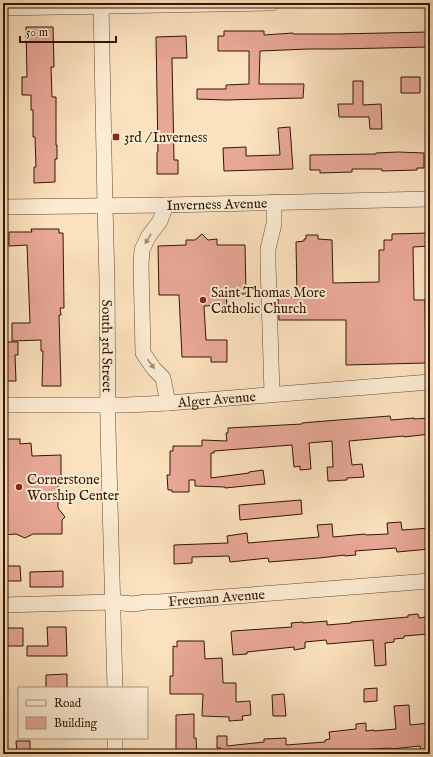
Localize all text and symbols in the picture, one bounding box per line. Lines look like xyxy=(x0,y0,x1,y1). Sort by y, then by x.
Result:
scale bar xyxy=(20,18,116,44)
text: 50 m xyxy=(26,25,48,40)
place label: 3rd / Inverness xyxy=(124,129,208,147)
marker: 3rd / Inverness xyxy=(111,132,121,142)
street label: Inverness Avenue xyxy=(166,195,268,215)
one-way arrow xyxy=(144,234,152,244)
place label: Saint Thomas More Catholic Church xyxy=(211,284,326,318)
marker: Saint Thomas More Catholic Church xyxy=(198,295,208,305)
street label: South 3rd Street xyxy=(97,299,116,393)
one-way arrow xyxy=(147,359,156,370)
street label: Alger Avenue xyxy=(176,388,257,412)
place label: Cornerstone Worship Center xyxy=(27,471,119,505)
marker: Cornerstone Worship Center xyxy=(14,482,24,492)
street label: Freeman Avenue xyxy=(168,586,266,611)
legend xyxy=(18,687,148,739)
text: Road xyxy=(54,696,82,711)
text: Building xyxy=(54,716,98,731)

